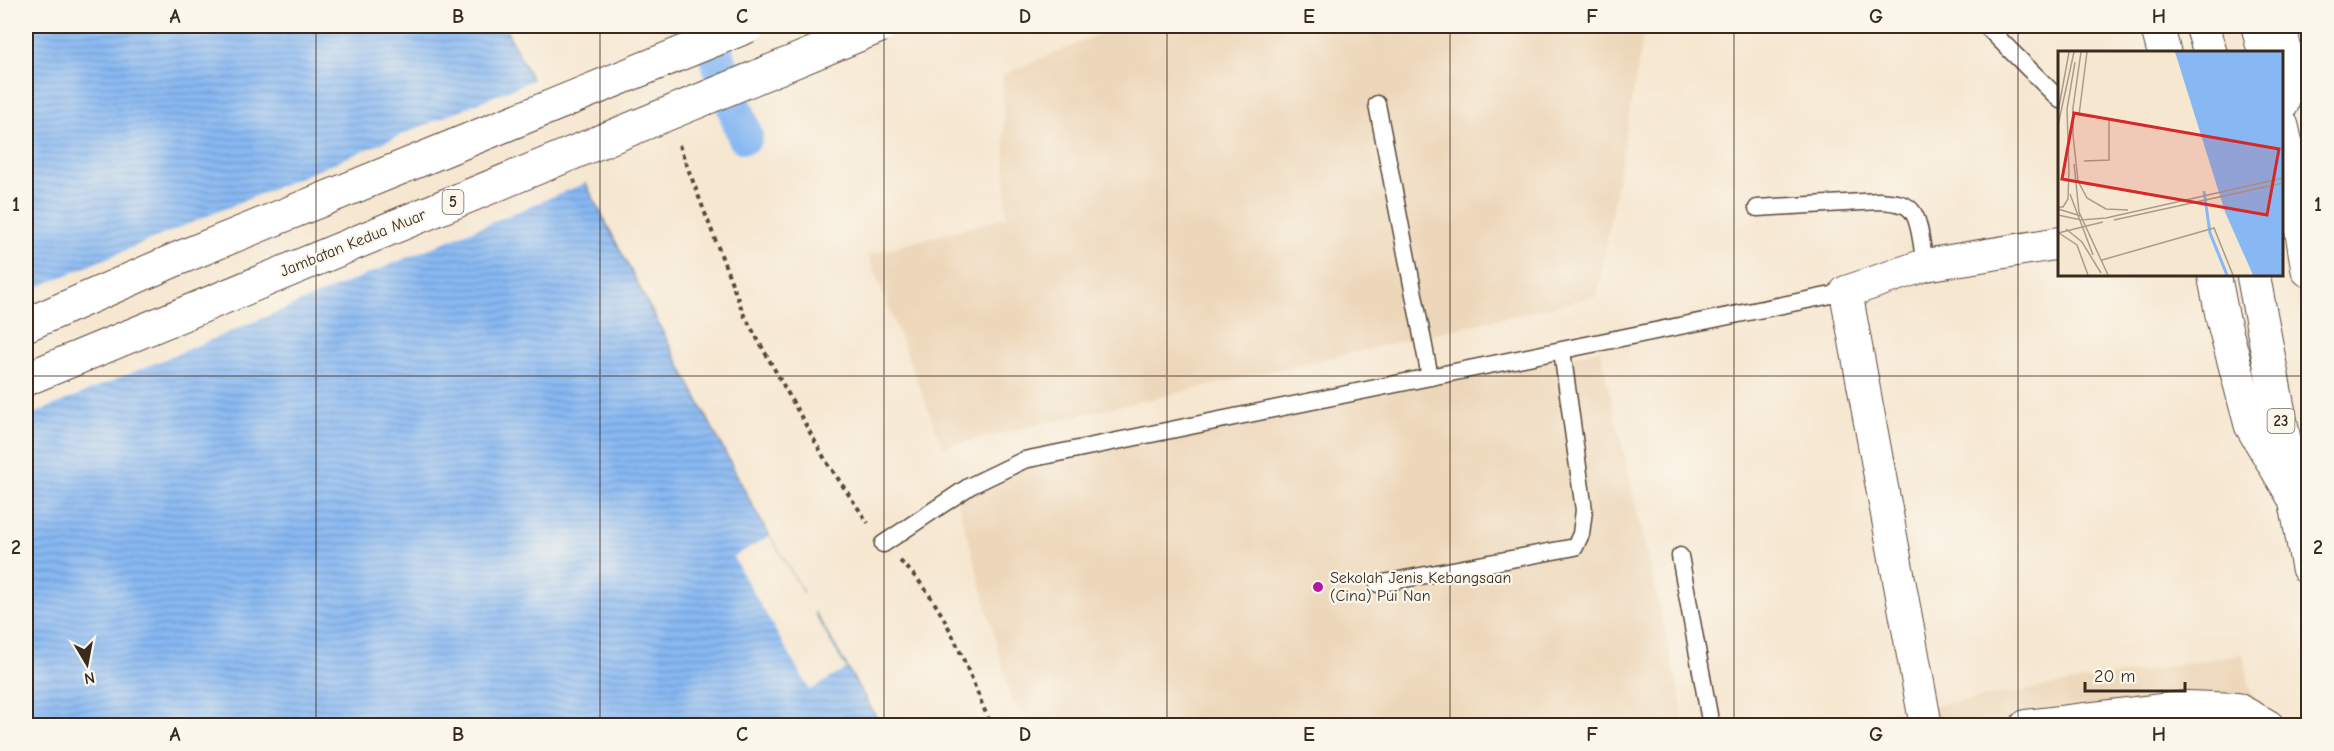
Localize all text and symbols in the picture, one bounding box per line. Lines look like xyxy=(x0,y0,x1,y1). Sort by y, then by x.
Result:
text: A xyxy=(169,5,181,28)
text: B xyxy=(452,5,464,28)
text: C xyxy=(736,5,748,28)
text: D xyxy=(1019,5,1031,28)
text: E xyxy=(1303,5,1315,28)
text: F xyxy=(1586,5,1598,28)
text: G xyxy=(1869,5,1883,28)
text: H xyxy=(2152,5,2166,28)
inset map xyxy=(2058,51,2283,276)
road number: 5 xyxy=(442,190,464,214)
text: 1 xyxy=(12,193,20,216)
text: 1 xyxy=(2314,193,2322,216)
street label: Jambatan Kedua Muar xyxy=(277,205,429,280)
road number: 23 xyxy=(2268,409,2294,433)
text: 2 xyxy=(11,536,21,559)
text: 2 xyxy=(2313,536,2323,559)
place label: Sekolah Jenis Kebangsaan (Cina) Pui Nan xyxy=(1330,569,1511,605)
marker: Sekolah Jenis Kebangsaan (Cina) Pui Nan xyxy=(1311,580,1325,594)
north arrow xyxy=(57,634,117,694)
scale bar xyxy=(2085,655,2186,693)
text: 20 m xyxy=(2094,666,2135,687)
text: N xyxy=(83,668,96,688)
text: A xyxy=(169,723,181,746)
text: B xyxy=(452,723,464,746)
text: C xyxy=(736,723,748,746)
text: D xyxy=(1019,723,1031,746)
text: E xyxy=(1303,723,1315,746)
text: F xyxy=(1586,723,1598,746)
text: G xyxy=(1869,723,1883,746)
text: H xyxy=(2152,723,2166,746)

